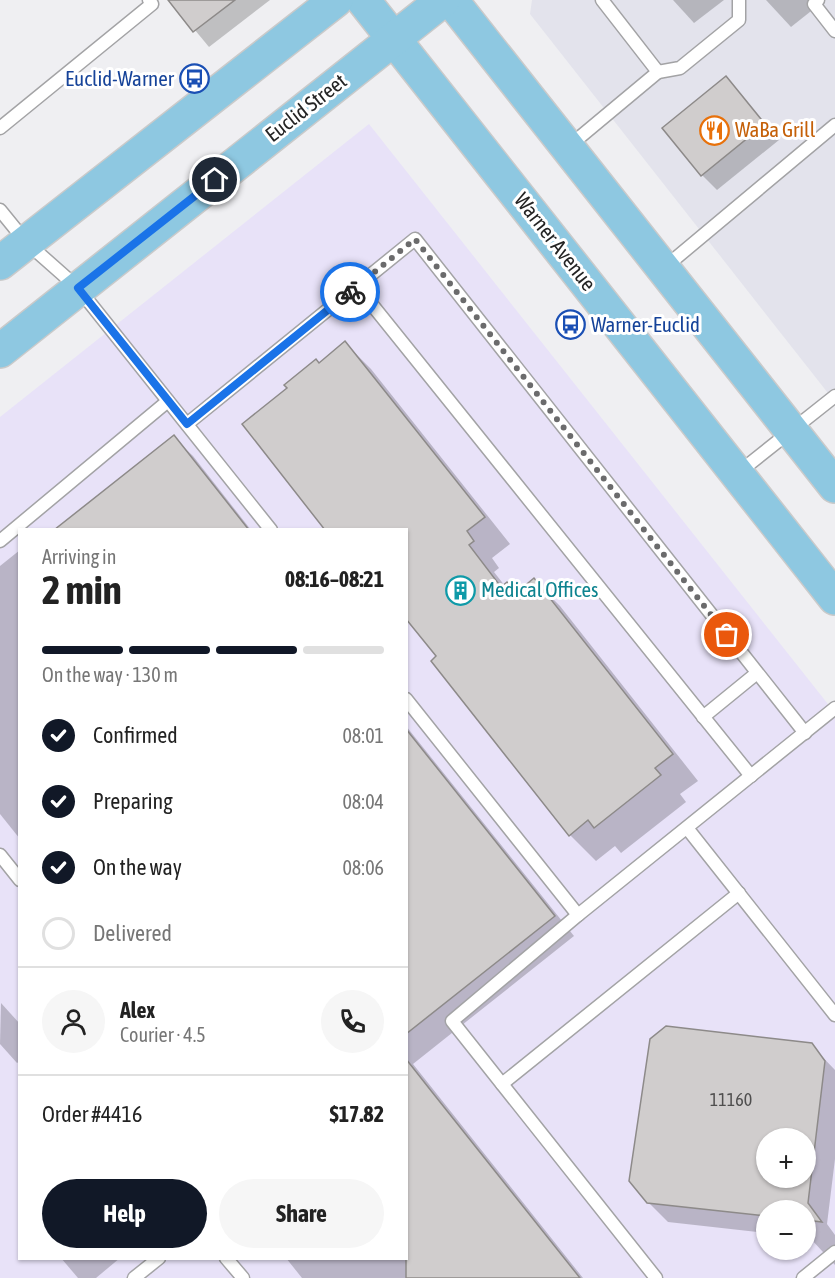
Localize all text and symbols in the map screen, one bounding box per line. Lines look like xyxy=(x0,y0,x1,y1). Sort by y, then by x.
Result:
bus stop icon: Euclid-Warner xyxy=(179,63,211,95)
place label: Euclid-Warner xyxy=(65,66,175,90)
street label: Euclid Street xyxy=(260,68,351,146)
restaurant icon: WaBa Grill xyxy=(698,114,730,146)
place label: WaBa Grill xyxy=(735,117,816,141)
pin xyxy=(189,154,240,205)
icon: home xyxy=(198,163,231,196)
street label: Warner Avenue xyxy=(510,188,601,295)
courier xyxy=(320,262,380,322)
icon: bike xyxy=(334,276,367,309)
bus stop icon: Warner-Euclid xyxy=(554,309,586,341)
place label: Warner-Euclid xyxy=(591,312,700,336)
text: Arriving in xyxy=(42,545,116,568)
text: 08:16–08:21 xyxy=(285,566,384,592)
text: 2 min xyxy=(42,568,122,612)
building icon: Medical Offices xyxy=(444,574,476,606)
place label: Medical Offices xyxy=(481,577,598,601)
pin xyxy=(701,609,752,660)
icon: bag xyxy=(710,618,743,651)
text: On the way · 130 m xyxy=(42,663,178,686)
icon: check xyxy=(42,719,75,752)
text: Confirmed xyxy=(93,722,178,748)
text: 08:01 xyxy=(342,724,384,747)
icon: check xyxy=(42,785,75,818)
text: Preparing xyxy=(93,788,173,814)
text: 08:04 xyxy=(342,790,384,813)
icon: check xyxy=(42,851,75,884)
text: On the way xyxy=(93,854,182,880)
text: 08:06 xyxy=(342,856,384,879)
text: Delivered xyxy=(93,920,172,946)
button: person xyxy=(42,990,105,1053)
button: phone xyxy=(321,990,384,1053)
text: Alex xyxy=(120,997,155,1023)
text: Courier · 4.5 xyxy=(120,1023,206,1046)
house number: 11160 xyxy=(710,1089,752,1110)
text: Order #4416 xyxy=(42,1101,142,1127)
text: $17.82 xyxy=(329,1101,384,1127)
map controls xyxy=(756,1128,816,1260)
button: + xyxy=(756,1128,816,1188)
button: Help xyxy=(42,1179,207,1248)
button: Share xyxy=(219,1179,384,1248)
button: − xyxy=(756,1200,816,1260)

